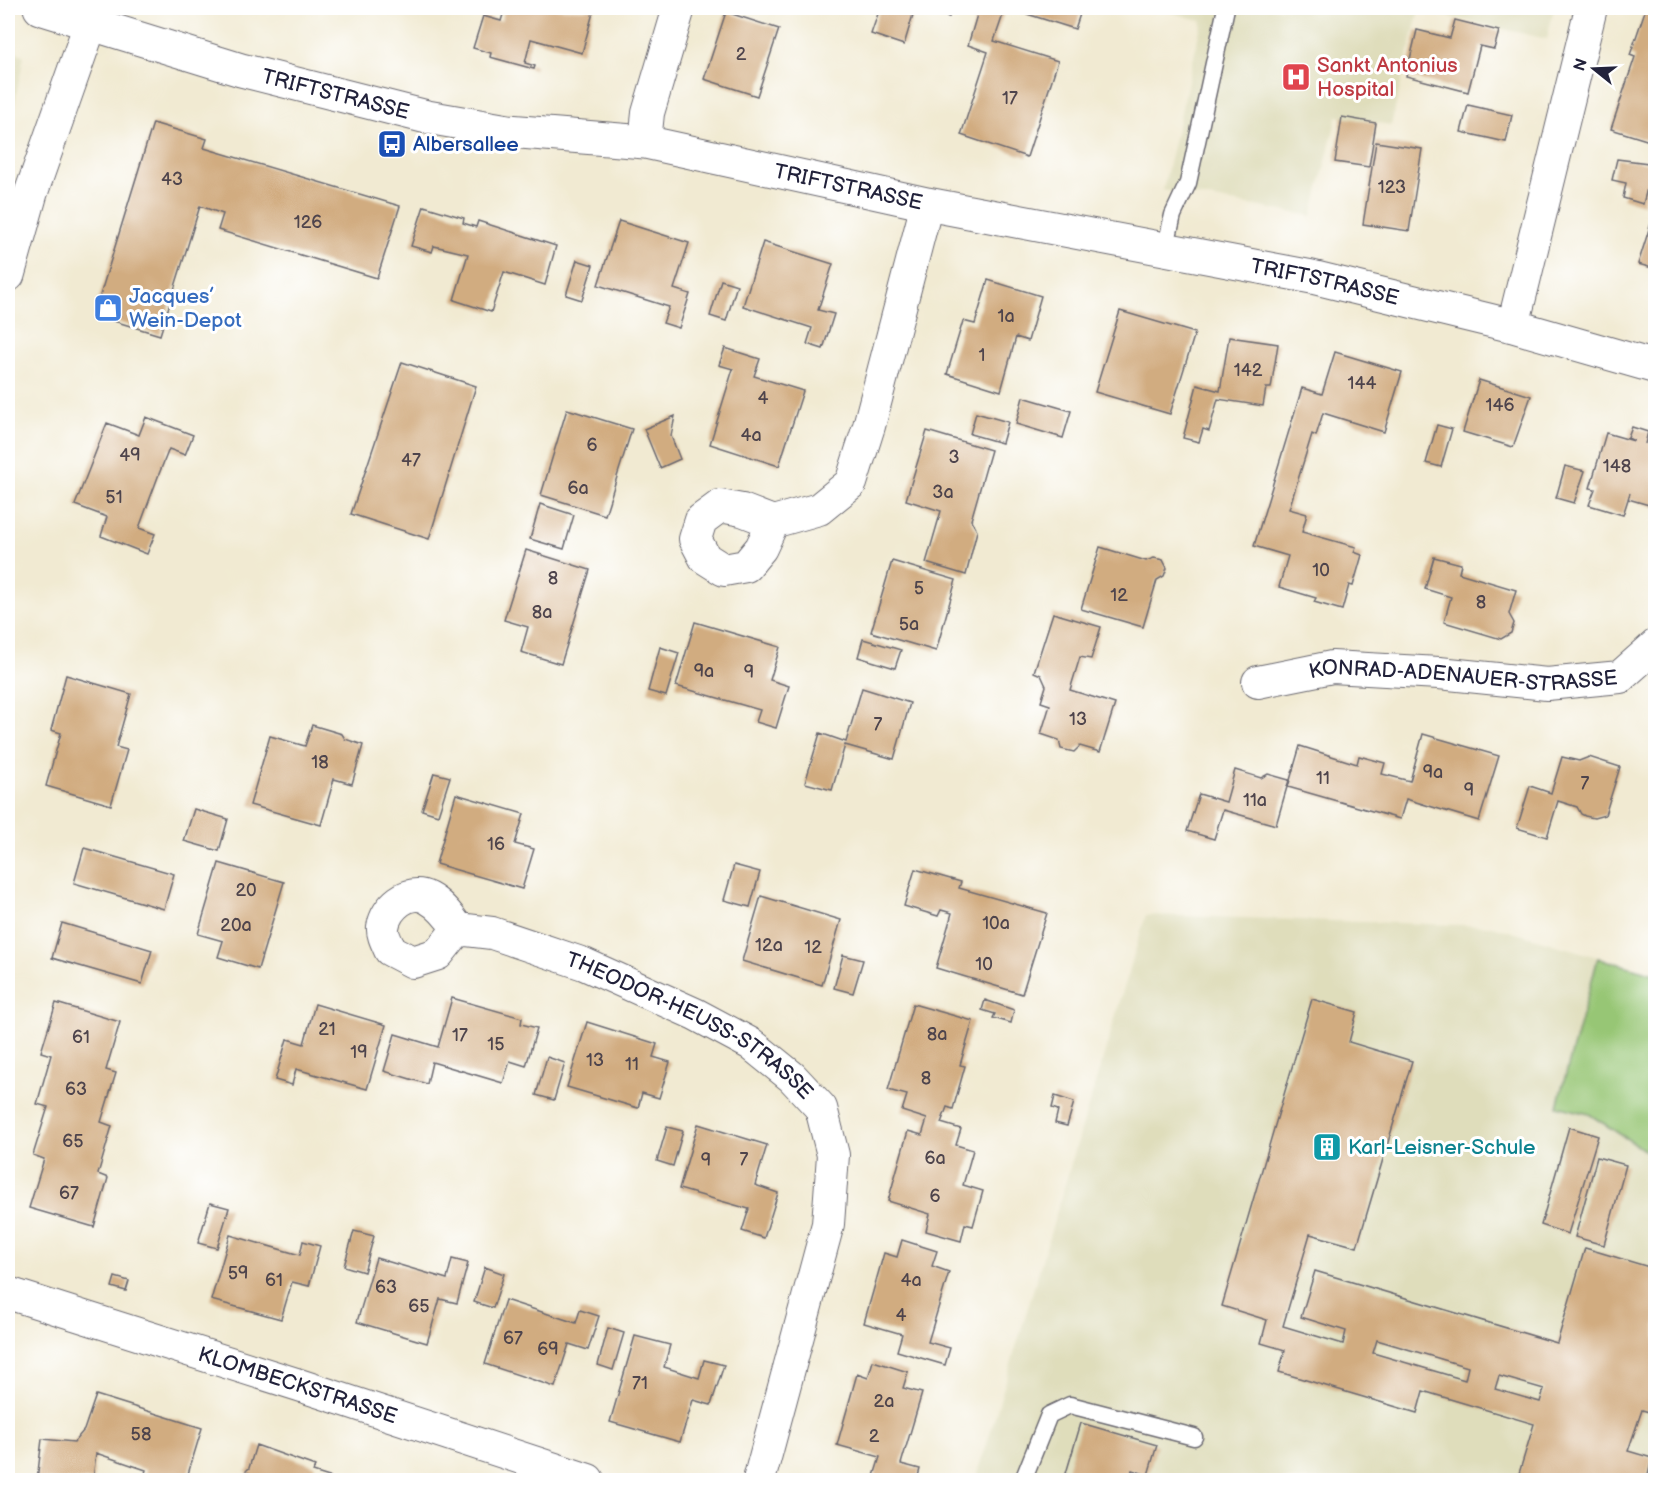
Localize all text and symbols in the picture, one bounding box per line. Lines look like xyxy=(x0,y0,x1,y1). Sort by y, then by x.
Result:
north arrow xyxy=(1564,39,1624,99)
house number: 2 xyxy=(736,44,747,65)
place label: Sankt Antonius Hospital xyxy=(1317,53,1458,102)
text: N xyxy=(1570,56,1592,73)
hospital icon: Sankt Antonius Hospital xyxy=(1280,61,1312,93)
street label: TRIFTSTRASSE xyxy=(259,64,412,125)
house number: 17 xyxy=(1002,88,1018,109)
bus stop icon: Albersallee xyxy=(376,128,408,160)
place label: Albersallee xyxy=(413,132,519,157)
street label: TRIFTSTRASSE xyxy=(772,159,925,216)
house number: 43 xyxy=(161,169,183,190)
house number: 123 xyxy=(1378,177,1406,198)
house number: 126 xyxy=(294,212,322,233)
street label: TRIFTSTRASSE xyxy=(1249,254,1402,311)
place label: Jacques’ Wein-Depot xyxy=(129,284,242,333)
shop icon: Jacques’ Wein-Depot xyxy=(92,292,124,324)
house number: 1a xyxy=(997,306,1015,327)
house number: 1 xyxy=(979,345,985,366)
house number: 142 xyxy=(1234,360,1263,381)
house number: 144 xyxy=(1348,373,1376,394)
house number: 4 xyxy=(758,388,769,409)
house number: 146 xyxy=(1486,395,1514,416)
house number: 4a xyxy=(740,425,762,446)
house number: 6 xyxy=(587,435,598,456)
house number: 49 xyxy=(119,445,141,466)
house number: 3 xyxy=(948,447,960,468)
house number: 47 xyxy=(401,450,421,471)
house number: 148 xyxy=(1603,456,1631,477)
house number: 6a xyxy=(567,478,589,499)
house number: 3a xyxy=(932,482,954,503)
house number: 51 xyxy=(105,487,123,508)
house number: 10 xyxy=(1312,560,1330,581)
house number: 8 xyxy=(548,568,558,589)
house number: 5 xyxy=(914,578,924,599)
house number: 12 xyxy=(1110,585,1128,606)
house number: 8 xyxy=(1476,592,1486,613)
house number: 8a xyxy=(532,602,552,623)
house number: 5a xyxy=(899,614,919,635)
street label: KONRAD-ADENAUER-STRASSE xyxy=(1307,654,1619,697)
house number: 9a xyxy=(694,661,714,682)
house number: 9 xyxy=(744,662,754,683)
house number: 13 xyxy=(1069,709,1087,730)
house number: 7 xyxy=(874,714,883,735)
house number: 18 xyxy=(311,752,329,773)
house number: 9a xyxy=(1423,762,1443,783)
house number: 11 xyxy=(1316,768,1330,789)
house number: 7 xyxy=(1581,773,1590,794)
house number: 9 xyxy=(1464,780,1474,801)
house number: 11a xyxy=(1243,790,1267,811)
house number: 16 xyxy=(487,834,505,855)
house number: 20 xyxy=(235,880,257,901)
house number: 10a xyxy=(982,913,1010,934)
house number: 20a xyxy=(220,915,252,936)
house number: 12a xyxy=(755,935,783,956)
house number: 12 xyxy=(804,937,822,958)
street label: THEODOR-HEUSS-STRASSE xyxy=(563,947,818,1104)
house number: 10 xyxy=(975,954,993,975)
house number: 21 xyxy=(318,1019,336,1040)
house number: 8a xyxy=(927,1024,947,1045)
house number: 17 xyxy=(452,1025,468,1046)
house number: 61 xyxy=(72,1027,90,1048)
house number: 15 xyxy=(487,1034,505,1055)
house number: 19 xyxy=(350,1042,368,1063)
house number: 13 xyxy=(586,1050,604,1071)
house number: 11 xyxy=(625,1054,639,1075)
house number: 8 xyxy=(921,1068,931,1089)
house number: 63 xyxy=(65,1079,87,1100)
house number: 65 xyxy=(62,1131,84,1152)
building icon: Karl-Leisner-Schule xyxy=(1311,1131,1343,1163)
place label: Karl-Leisner-Schule xyxy=(1348,1135,1535,1160)
house number: 6a xyxy=(924,1148,946,1169)
house number: 7 xyxy=(740,1149,749,1170)
house number: 9 xyxy=(701,1150,711,1171)
house number: 67 xyxy=(59,1183,79,1204)
house number: 6 xyxy=(930,1186,941,1207)
house number: 59 xyxy=(228,1263,248,1284)
house number: 61 xyxy=(265,1270,283,1291)
house number: 4a xyxy=(900,1270,922,1291)
house number: 63 xyxy=(375,1277,397,1298)
house number: 65 xyxy=(408,1296,430,1317)
house number: 4 xyxy=(896,1305,907,1326)
house number: 67 xyxy=(503,1328,523,1349)
house number: 69 xyxy=(537,1339,559,1360)
street label: KLOMBECKSTRASSE xyxy=(195,1342,400,1429)
house number: 71 xyxy=(632,1373,648,1394)
house number: 2a xyxy=(874,1391,894,1412)
house number: 58 xyxy=(131,1424,151,1445)
house number: 2 xyxy=(869,1426,880,1447)

